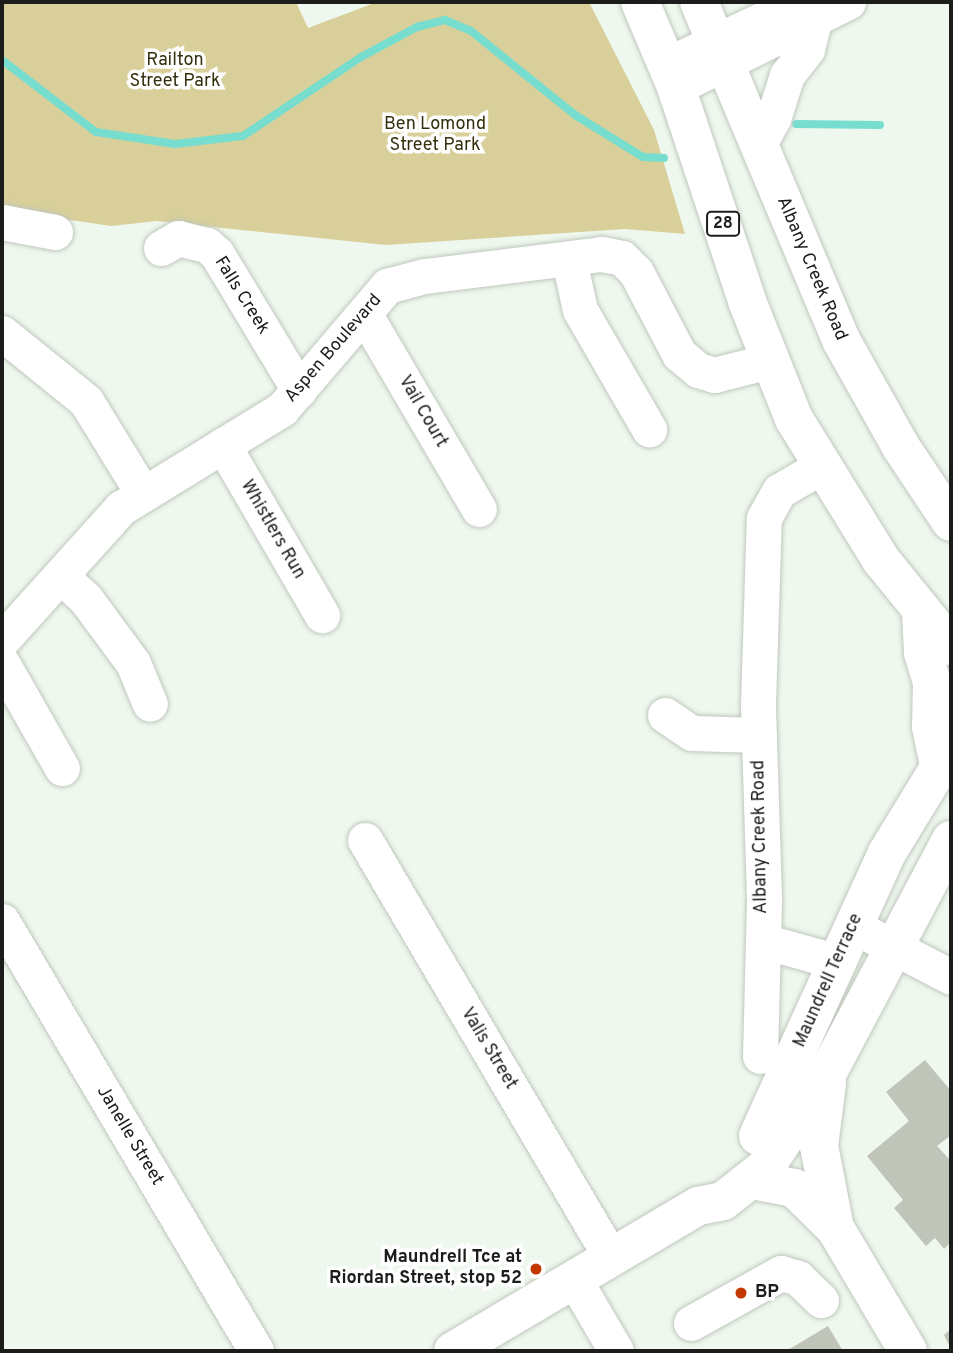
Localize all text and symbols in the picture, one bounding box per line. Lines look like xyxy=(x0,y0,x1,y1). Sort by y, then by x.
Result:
park label: Railton Street Park xyxy=(130,51,220,94)
park label: Ben Lomond Street Park xyxy=(384,115,486,158)
street label: Albany Creek Road xyxy=(771,194,851,344)
road number: 28 xyxy=(706,212,740,236)
street label: Falls Creek xyxy=(209,253,273,339)
street label: Aspen Boulevard xyxy=(281,290,387,408)
street label: Vail Court xyxy=(393,372,451,452)
street label: Whistlers Run xyxy=(235,477,309,583)
street label: Albany Creek Road xyxy=(749,760,773,914)
street label: Maundrell Terrace xyxy=(790,910,868,1052)
street label: Valis Street xyxy=(455,1004,521,1094)
street label: Janelle Street xyxy=(91,1082,167,1190)
place label: Maundrell Tce at Riordan Street, stop 52 xyxy=(329,1248,522,1290)
marker: Maundrell Tce at Riordan Street, stop 52 xyxy=(528,1261,544,1277)
place label: BP xyxy=(755,1282,779,1304)
marker: BP xyxy=(733,1285,749,1301)

